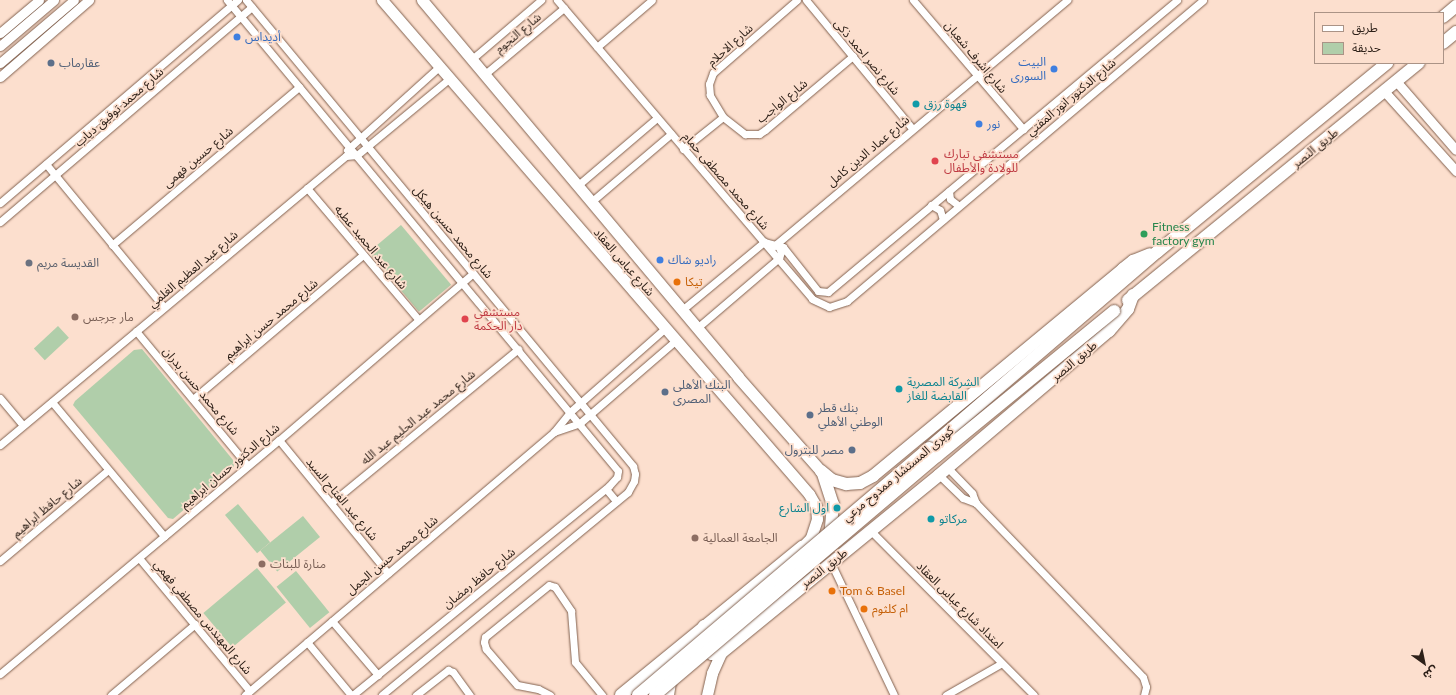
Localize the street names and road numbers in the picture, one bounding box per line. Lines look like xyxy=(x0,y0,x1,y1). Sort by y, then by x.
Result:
street label: شارع النجوم xyxy=(492,10,544,56)
street label: شارع نصر احمد ذكى xyxy=(831,16,903,98)
street label: شارع اشرف شعبان xyxy=(942,18,1010,96)
street label: شارع الاحلام xyxy=(704,21,756,69)
street label: شارع الدكتور انور المفتي xyxy=(1023,55,1119,139)
street label: شارع محمد توفيق دياب xyxy=(71,64,167,150)
street label: شارع الواجب xyxy=(754,76,810,126)
street label: شارع عماد الدين كامل xyxy=(824,112,912,190)
street label: شارع حسين فهمى xyxy=(160,123,236,191)
street label: طريق النصر xyxy=(1289,125,1341,171)
street label: شارع محمد مصطفى حمام xyxy=(680,129,772,233)
street label: شارع محمد حسين هيكل xyxy=(410,183,496,281)
street label: شارع عبد الحميد عطيه xyxy=(332,202,410,292)
street label: شارع عباس العقاد xyxy=(591,225,657,299)
street label: شارع عبد العظيم الغلمي xyxy=(145,227,241,311)
street label: شارع محمد حسن ابراهيم xyxy=(221,276,321,362)
street label: طريق النصر xyxy=(1048,338,1100,384)
street label: شارع محمد حسن بدران xyxy=(160,344,242,438)
street label: شارع محمد عبد الحليم عبد الله xyxy=(358,366,478,468)
street label: شارع الدكتور حسان ابراهيم xyxy=(178,420,282,512)
street label: كوبرى المستشار ممدوح مرعي xyxy=(839,423,957,525)
street label: شارع عبد الفتاح السيد xyxy=(303,455,381,543)
street label: شارع حافظ ابراهيم xyxy=(9,474,85,540)
street label: شارع محمد حسن الجمل xyxy=(343,512,441,598)
street label: شارع حافظ رمضان xyxy=(440,544,518,612)
street label: طريق النصر xyxy=(798,545,850,591)
street label: شارع المهندس مصطفي فهمي xyxy=(151,557,255,677)
street label: امتداد شارع عباس العقاد xyxy=(914,559,1006,651)

